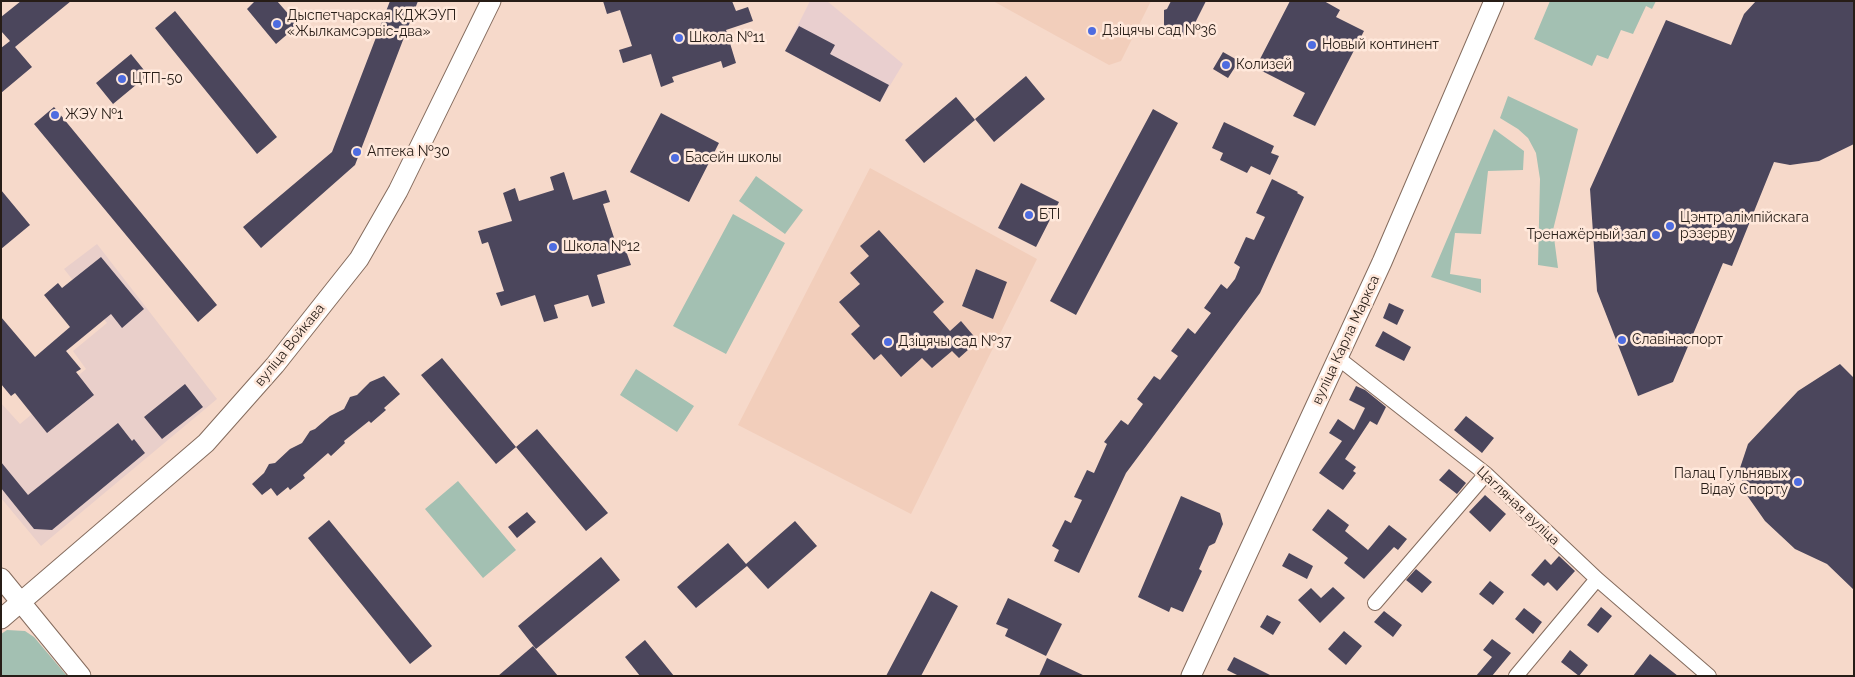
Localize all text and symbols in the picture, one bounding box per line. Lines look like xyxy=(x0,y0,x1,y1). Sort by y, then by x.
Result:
place label: Дыспетчарская КДЖЭУП «Жылкамсэрвіс-два» xyxy=(287,8,456,40)
marker: Дыспетчарская КДЖЭУП «Жылкамсэрвіс-два» xyxy=(271,18,283,30)
place label: Дзіцячы сад №36 xyxy=(1102,23,1217,39)
marker: Дзіцячы сад №36 xyxy=(1086,25,1098,37)
place label: Школа №11 xyxy=(689,30,765,46)
marker: Школа №11 xyxy=(673,32,685,44)
place label: Новый континент xyxy=(1322,37,1439,53)
marker: Новый континент xyxy=(1306,39,1318,51)
place label: Колизей xyxy=(1236,57,1292,73)
marker: Колизей xyxy=(1220,59,1232,71)
place label: ЦТП-50 xyxy=(132,71,183,87)
marker: ЦТП-50 xyxy=(116,73,128,85)
place label: ЖЭУ №1 xyxy=(65,107,123,123)
marker: ЖЭУ №1 xyxy=(49,109,61,121)
place label: Аптека №30 xyxy=(367,144,450,160)
marker: Аптека №30 xyxy=(351,146,363,158)
place label: Басейн школы xyxy=(685,150,782,166)
marker: Басейн школы xyxy=(669,152,681,164)
place label: БТІ xyxy=(1039,207,1060,223)
marker: БТІ xyxy=(1023,209,1035,221)
place label: Цэнтр алімпійскага рэзерву xyxy=(1680,210,1809,242)
marker: Цэнтр алімпійскага рэзерву xyxy=(1664,220,1676,232)
place label: Тренажёрный зал xyxy=(1527,227,1646,243)
marker: Тренажёрный зал xyxy=(1650,229,1662,241)
place label: Школа №12 xyxy=(563,239,640,255)
marker: Школа №12 xyxy=(547,241,559,253)
street label: вуліца Карла Маркса xyxy=(1309,273,1383,407)
street label: вуліца Войкава xyxy=(252,300,328,390)
place label: Славінаспорт xyxy=(1632,332,1723,348)
place label: Дзіцячы сад №37 xyxy=(898,334,1011,350)
marker: Славінаспорт xyxy=(1616,334,1628,346)
marker: Дзіцячы сад №37 xyxy=(882,336,894,348)
street label: Цагляная вуліца xyxy=(1473,463,1563,549)
place label: Палац Гульнявых Відаў Спорту xyxy=(1674,466,1788,498)
marker: Палац Гульнявых Відаў Спорту xyxy=(1792,476,1804,488)

